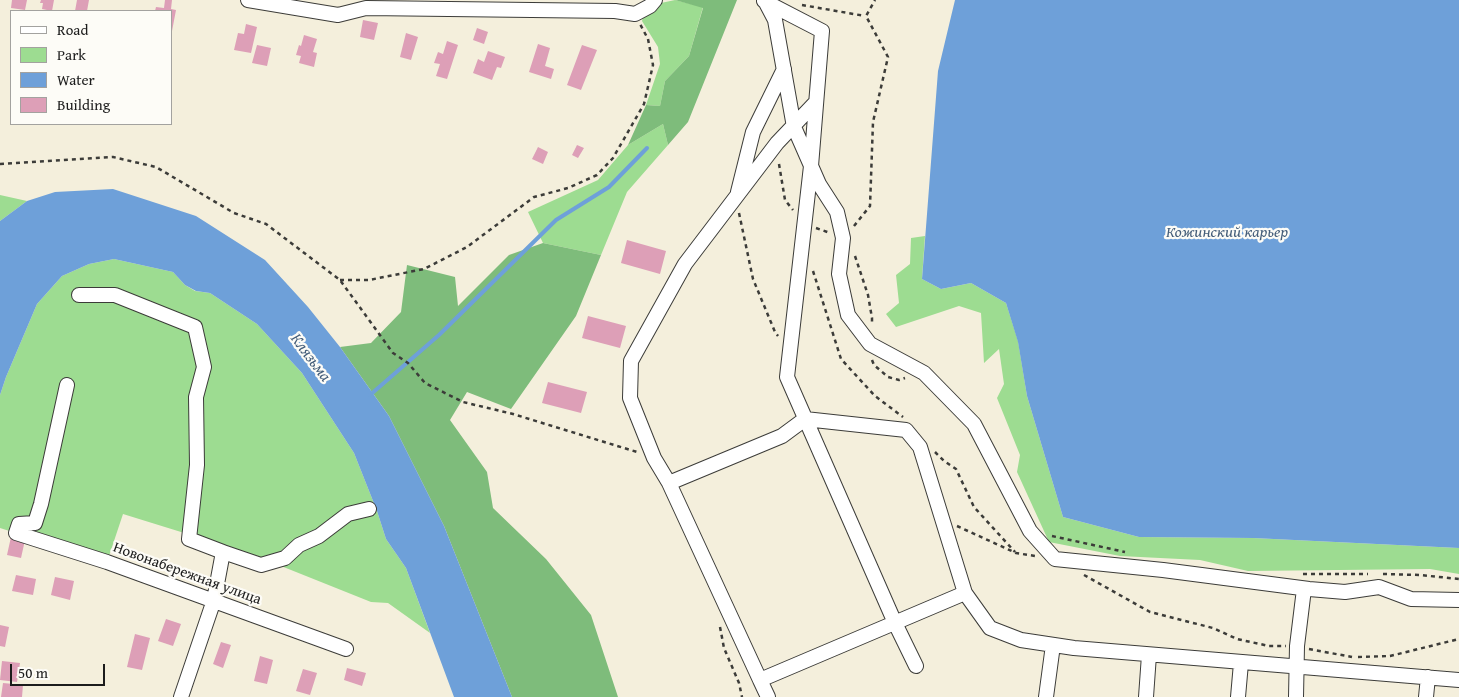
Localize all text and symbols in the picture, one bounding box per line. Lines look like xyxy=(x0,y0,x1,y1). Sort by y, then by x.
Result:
legend xyxy=(10,10,172,125)
text: Road xyxy=(57,19,88,40)
text: Park xyxy=(57,44,86,65)
text: Water xyxy=(57,69,95,90)
text: Building xyxy=(57,94,110,115)
water label: Кожинский карьер xyxy=(1166,223,1288,243)
water label: Клязьма xyxy=(286,330,334,386)
street label: Новонабережная улица xyxy=(110,539,264,609)
scale bar xyxy=(12,654,108,686)
text: 50 m xyxy=(18,662,48,683)

